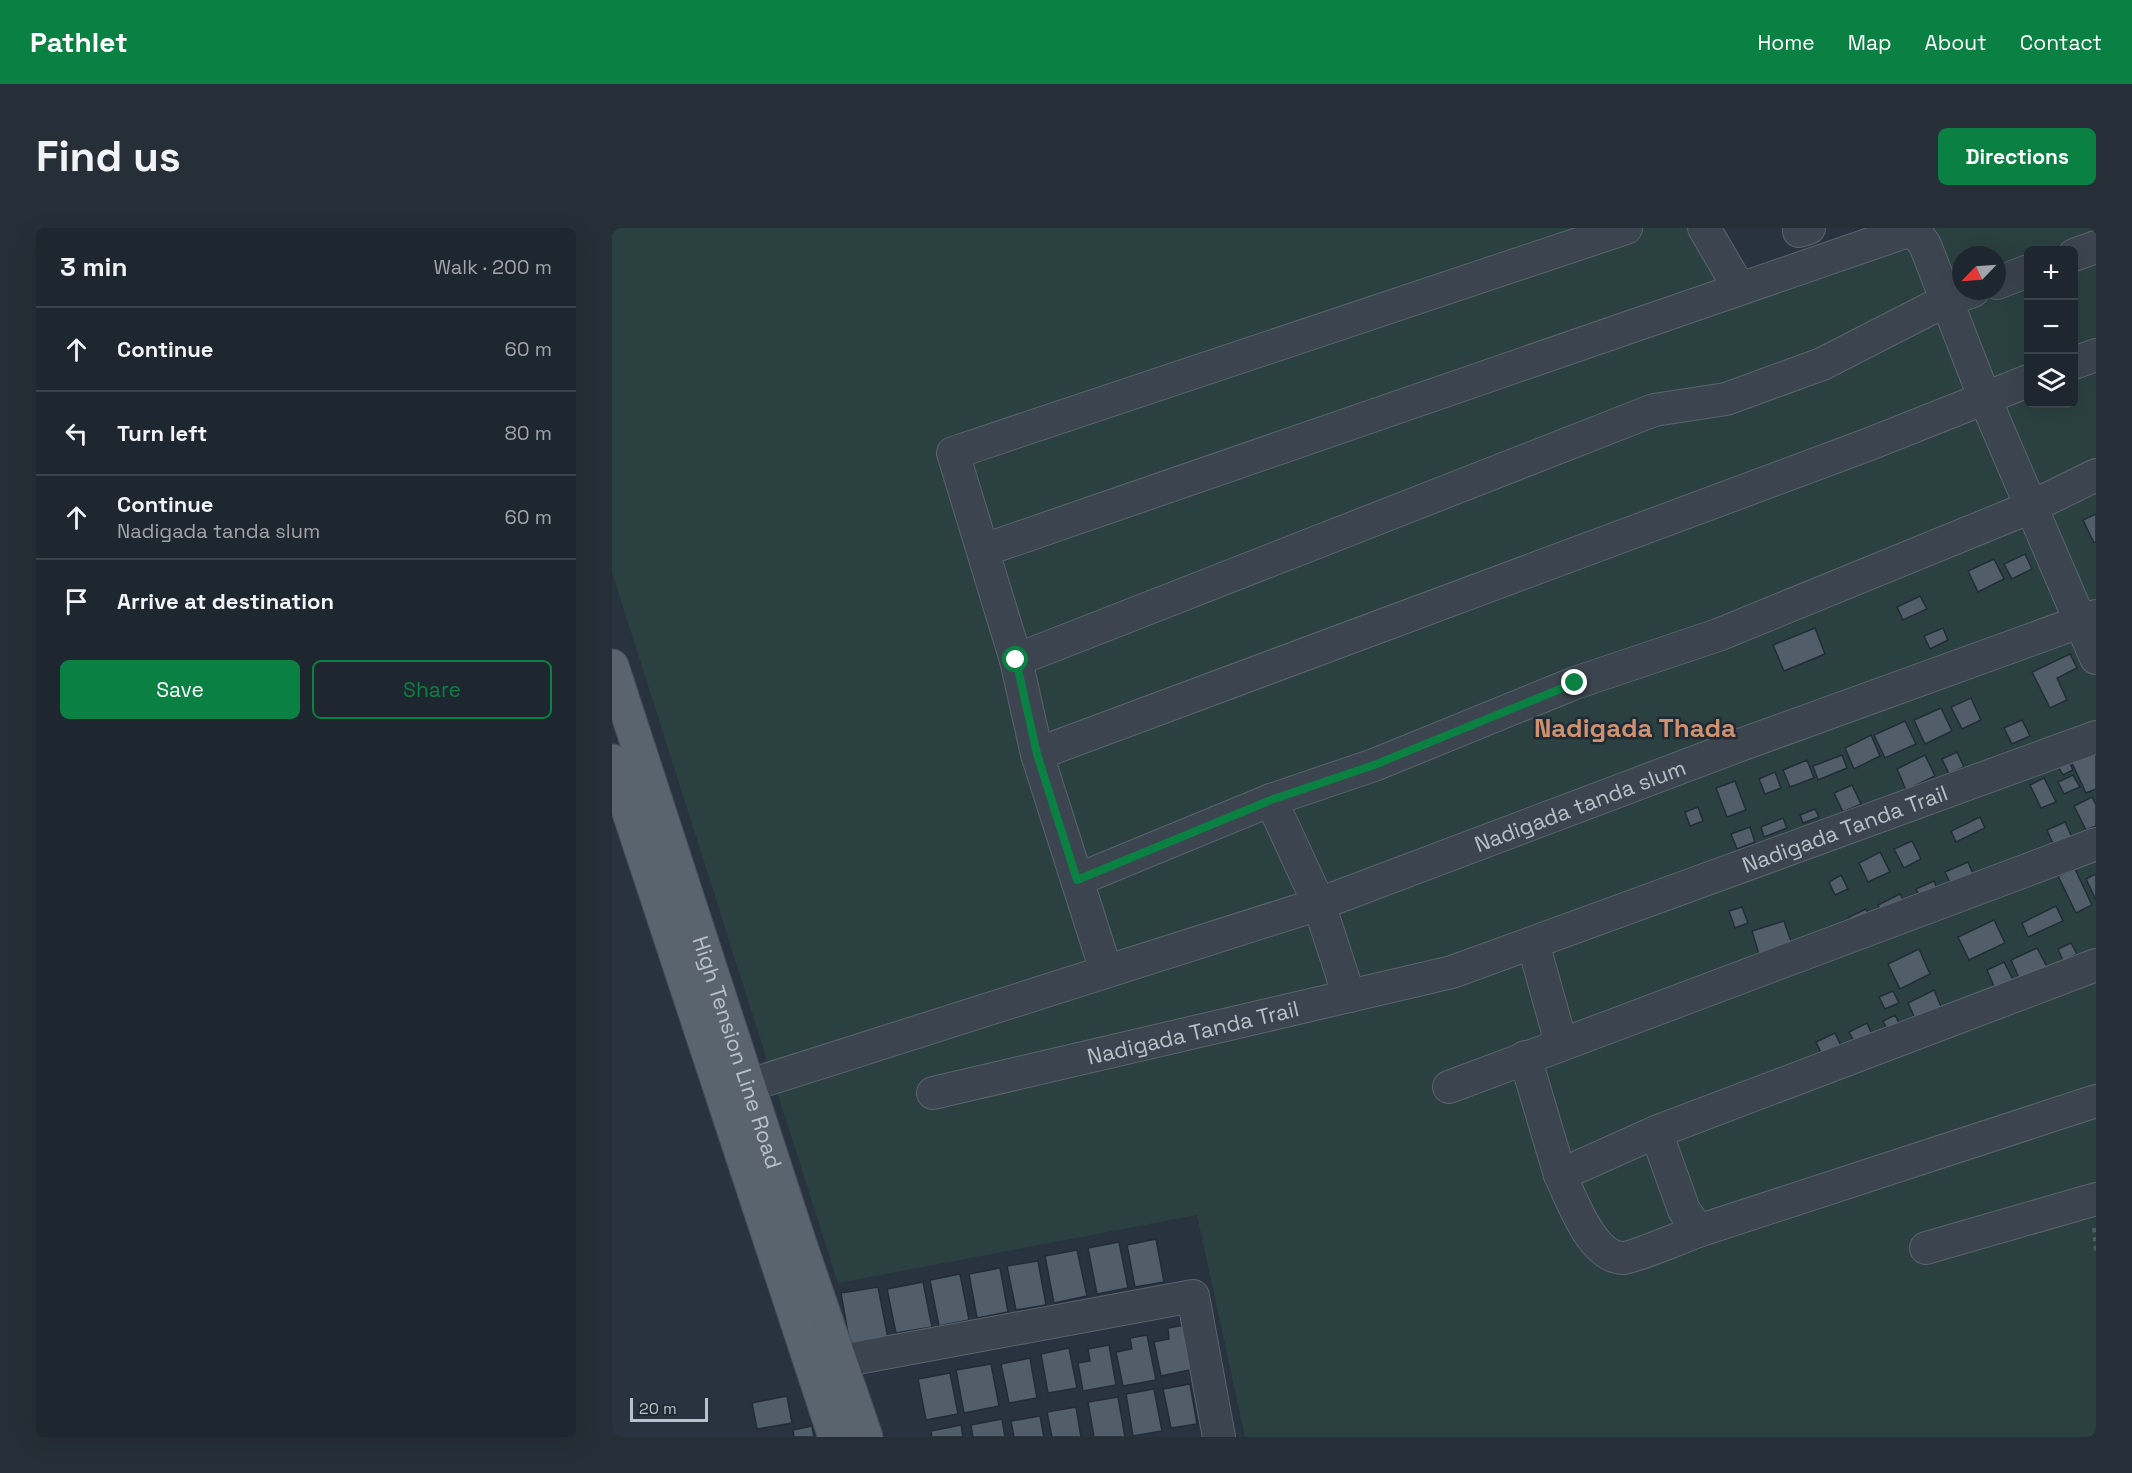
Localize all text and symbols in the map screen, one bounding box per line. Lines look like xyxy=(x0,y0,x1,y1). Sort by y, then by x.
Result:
text: Pathlet xyxy=(30,24,128,60)
text: Home xyxy=(1757,29,1815,56)
text: Map xyxy=(1848,29,1892,56)
text: About xyxy=(1925,29,1987,56)
text: Contact xyxy=(2020,29,2102,56)
button: Directions xyxy=(1938,128,2096,185)
text: Find us xyxy=(36,130,181,183)
north arrow xyxy=(1952,246,2006,300)
map controls xyxy=(2024,246,2078,408)
button: + xyxy=(2024,246,2078,300)
text: 3 min xyxy=(60,250,128,284)
text: Walk · 200 m xyxy=(433,254,552,280)
button: − xyxy=(2024,300,2078,354)
icon: ahead xyxy=(60,333,93,366)
text: Continue xyxy=(117,335,213,363)
text: 60 m xyxy=(505,336,552,362)
button: layers xyxy=(2024,354,2078,408)
icon: left xyxy=(60,417,93,450)
text: Turn left xyxy=(117,419,207,447)
text: 80 m xyxy=(504,420,552,446)
text: Continue xyxy=(117,490,213,518)
icon: ahead xyxy=(60,501,93,534)
text: 60 m xyxy=(505,504,552,530)
text: Nadigada tanda slum xyxy=(117,518,320,544)
icon: arrive xyxy=(60,585,93,618)
text: Arrive at destination xyxy=(117,587,334,615)
route start xyxy=(1002,646,1028,672)
button: Save xyxy=(60,660,300,719)
button: Share xyxy=(312,660,552,719)
route end xyxy=(1561,669,1587,695)
district label: Nadigada Thada xyxy=(1534,711,1736,745)
street label: Nadigada tanda slum xyxy=(1470,753,1689,858)
street label: Nadigada Tanda Trail xyxy=(1738,778,1951,879)
street label: High Tension Line Road xyxy=(687,932,789,1172)
street label: Nadigada Tanda Trail xyxy=(1084,994,1302,1071)
scale bar xyxy=(630,1395,708,1422)
text: 20 m xyxy=(639,1398,677,1419)

